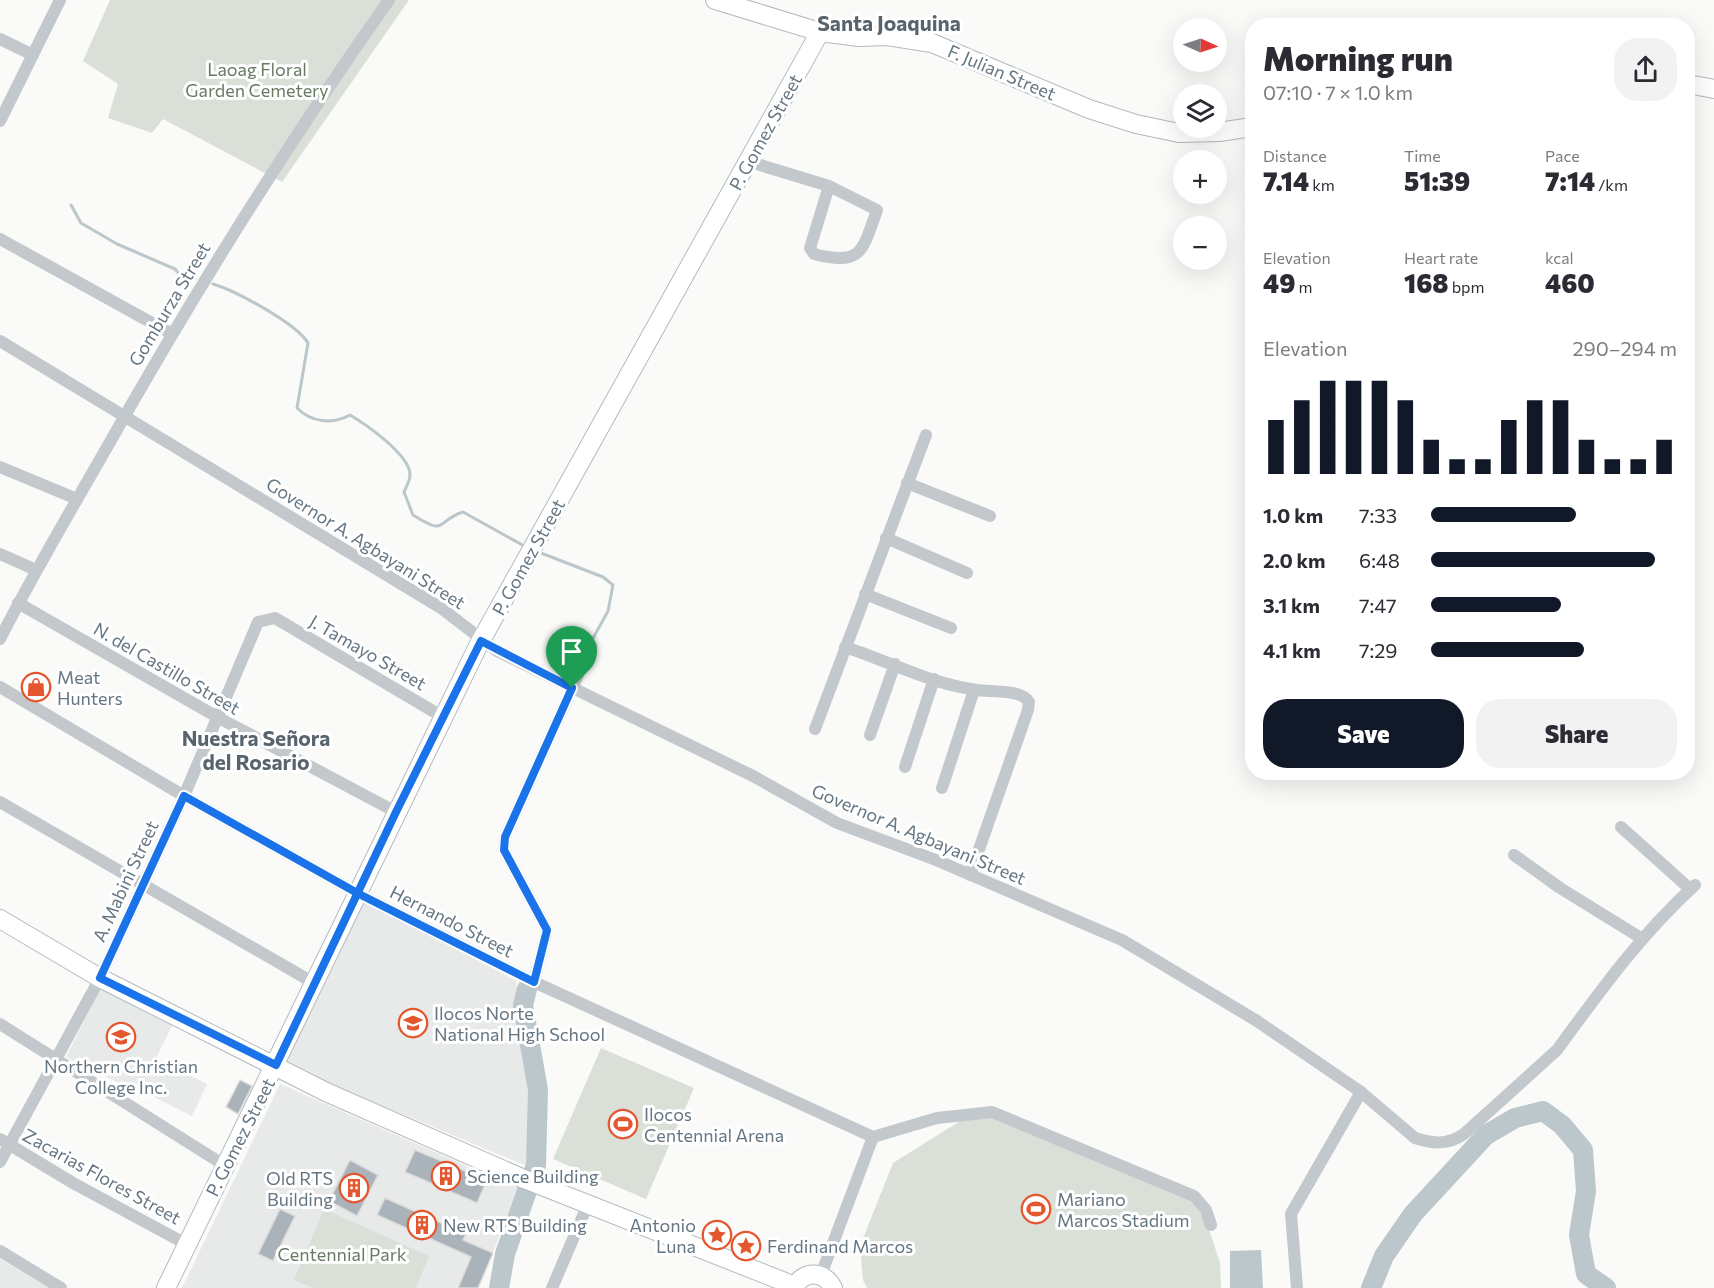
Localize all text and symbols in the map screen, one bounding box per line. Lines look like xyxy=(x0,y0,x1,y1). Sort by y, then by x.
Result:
district label: Santa Joaquina xyxy=(817,10,961,35)
north arrow xyxy=(1173,18,1227,72)
map controls xyxy=(1173,18,1227,270)
text: Morning run xyxy=(1263,37,1453,78)
button: share xyxy=(1614,38,1677,101)
street label: F. Julian Street xyxy=(945,39,1059,105)
park label: Laoag Floral Garden Cemetery xyxy=(185,58,329,101)
street label: P. Gomez Street xyxy=(724,70,806,194)
text: 07:10 · 7 × 1.0 km xyxy=(1263,80,1413,104)
button: layers xyxy=(1173,84,1227,138)
text: Distance xyxy=(1263,146,1327,165)
text: Time xyxy=(1404,146,1441,165)
text: Pace xyxy=(1545,146,1580,165)
button: + xyxy=(1173,150,1227,204)
text: 7.14 xyxy=(1263,165,1309,196)
text: 51:39 xyxy=(1404,165,1470,196)
text: 7:14 xyxy=(1545,165,1595,196)
text: km xyxy=(1309,175,1335,194)
text: /km xyxy=(1595,175,1628,194)
button: − xyxy=(1173,216,1227,270)
street label: Gomburza Street xyxy=(123,238,215,370)
text: Elevation xyxy=(1263,248,1331,267)
text: Heart rate xyxy=(1404,248,1478,267)
text: kcal xyxy=(1545,248,1574,267)
text: 49 xyxy=(1263,267,1295,298)
text: 168 xyxy=(1404,267,1449,298)
text: 460 xyxy=(1545,267,1595,298)
text: m xyxy=(1295,277,1312,296)
text: bpm xyxy=(1449,277,1485,296)
text: Elevation xyxy=(1263,336,1348,360)
text: 290–294 m xyxy=(1573,336,1677,360)
street label: Governor A. Agbayani Street xyxy=(262,473,470,613)
street label: P. Gomez Street xyxy=(487,495,569,619)
text: 1.0 km xyxy=(1263,503,1323,527)
text: 7:33 xyxy=(1359,503,1397,527)
text: 2.0 km xyxy=(1263,548,1325,572)
text: 6:48 xyxy=(1359,548,1400,572)
text: 3.1 km xyxy=(1263,593,1320,617)
text: 7:47 xyxy=(1359,593,1396,617)
street label: J. Tamayo Street xyxy=(306,610,430,694)
street label: N. del Castillo Street xyxy=(90,617,244,719)
pin xyxy=(546,626,597,688)
icon: arrive xyxy=(555,635,588,668)
text: 4.1 km xyxy=(1263,638,1321,662)
text: 7:29 xyxy=(1359,638,1397,662)
place label: Meat Hunters xyxy=(57,666,123,709)
shop icon: Meat Hunters xyxy=(20,671,52,703)
button: Save xyxy=(1263,699,1464,768)
button: Share xyxy=(1476,699,1677,768)
district label: Nuestra Señora del Rosario xyxy=(182,725,330,774)
street label: Governor A. Agbayani Street xyxy=(809,779,1029,889)
street label: A. Mabini Street xyxy=(87,817,163,945)
street label: Hernando Street xyxy=(387,880,517,962)
place label: Ilocos Norte National High School xyxy=(434,1002,605,1045)
school or university icon: Ilocos Norte National High School xyxy=(397,1007,429,1039)
school or university icon: Northern Christian College Inc. xyxy=(105,1021,137,1053)
place label: Northern Christian College Inc. xyxy=(44,1055,198,1098)
street label: P. Gomez Street xyxy=(201,1074,279,1200)
place label: Ilocos Centennial Arena xyxy=(644,1103,784,1146)
sports icon: Ilocos Centennial Arena xyxy=(607,1108,639,1140)
street label: Zacarias Flores Street xyxy=(19,1123,185,1229)
building icon: Science Building xyxy=(430,1160,462,1192)
place label: Science Building xyxy=(467,1165,599,1187)
place label: Old RTS Building xyxy=(266,1167,333,1210)
building icon: Old RTS Building xyxy=(338,1172,370,1204)
place label: Mariano Marcos Stadium xyxy=(1057,1188,1189,1231)
sports icon: Mariano Marcos Stadium xyxy=(1020,1193,1052,1225)
building icon: New RTS Building xyxy=(406,1209,438,1241)
place label: New RTS Building xyxy=(443,1214,587,1236)
place label: Antonio Luna xyxy=(630,1214,696,1257)
place icon: Antonio Luna xyxy=(701,1219,733,1251)
place icon: Ferdinand Marcos xyxy=(730,1230,762,1262)
place label: Ferdinand Marcos xyxy=(767,1235,913,1257)
park label: Centennial Park xyxy=(277,1243,407,1265)

